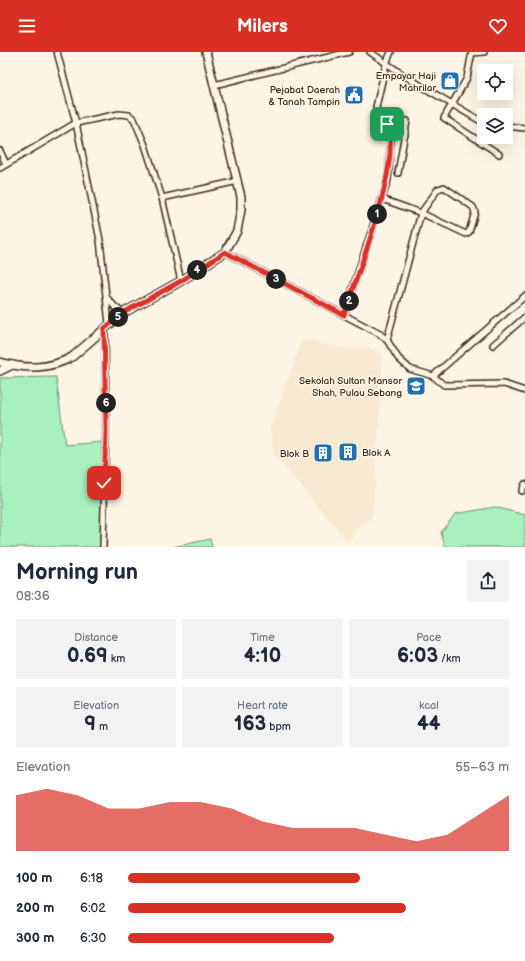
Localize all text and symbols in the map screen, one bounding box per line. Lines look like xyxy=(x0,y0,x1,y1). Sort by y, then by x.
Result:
icon: menu xyxy=(16,15,38,37)
icon: heart xyxy=(487,15,509,37)
text: Milers xyxy=(237,16,288,37)
map controls xyxy=(477,64,513,144)
button: locate xyxy=(477,64,513,100)
place label: Empayar Haji Mahrilar xyxy=(376,70,436,94)
shop icon: Empayar Haji Mahrilar xyxy=(439,70,461,92)
place label: Pejabat Daerah & Tanah Tampin xyxy=(268,84,340,108)
public building icon: Pejabat Daerah & Tanah Tampin xyxy=(343,84,365,106)
pin xyxy=(370,107,404,141)
button: layers xyxy=(477,108,513,144)
icon: arrive xyxy=(376,113,398,135)
pin: 1 xyxy=(367,204,387,224)
text: 1 xyxy=(375,207,379,220)
pin: 4 xyxy=(187,260,207,280)
text: 4 xyxy=(194,263,200,276)
pin: 3 xyxy=(266,269,286,289)
text: 3 xyxy=(273,272,279,285)
pin: 2 xyxy=(339,291,359,311)
text: 2 xyxy=(346,294,352,307)
pin: 5 xyxy=(108,307,128,327)
text: 5 xyxy=(115,310,121,323)
place label: Sekolah Sultan Mansor Shah, Pulau Sebang xyxy=(299,375,402,399)
school or university icon: Sekolah Sultan Mansor Shah, Pulau Sebang xyxy=(405,375,427,397)
pin: 6 xyxy=(96,393,116,413)
text: 6 xyxy=(103,396,109,409)
building icon: Blok A xyxy=(337,441,359,463)
building icon: Blok B xyxy=(312,442,334,464)
place label: Blok A xyxy=(362,447,391,459)
place label: Blok B xyxy=(280,448,309,460)
pin xyxy=(87,466,121,500)
icon: check xyxy=(93,472,115,494)
text: Morning run xyxy=(16,559,138,586)
button: share xyxy=(467,560,509,602)
text: 08:36 xyxy=(16,588,50,604)
text: Distance xyxy=(74,631,118,644)
text: Time xyxy=(250,631,275,644)
text: Pace xyxy=(416,631,441,644)
text: 0.69 xyxy=(67,644,108,668)
text: 4:10 xyxy=(244,644,281,668)
text: 6:03 xyxy=(397,644,438,668)
text: km xyxy=(108,652,125,665)
text: /km xyxy=(438,652,461,665)
text: Elevation xyxy=(73,699,119,712)
text: Heart rate xyxy=(237,699,288,712)
text: kcal xyxy=(419,699,439,712)
text: 9 xyxy=(84,712,96,736)
text: 163 xyxy=(234,712,266,736)
text: 44 xyxy=(417,712,441,736)
text: m xyxy=(96,720,108,733)
text: bpm xyxy=(266,720,291,733)
text: Elevation xyxy=(16,759,70,775)
text: 55–63 m xyxy=(455,759,509,775)
text: 100 m xyxy=(16,870,52,886)
text: 6:18 xyxy=(80,870,103,886)
text: 200 m xyxy=(16,900,54,916)
text: 6:02 xyxy=(80,900,106,916)
text: 300 m xyxy=(16,930,54,946)
text: 6:30 xyxy=(80,930,106,946)

